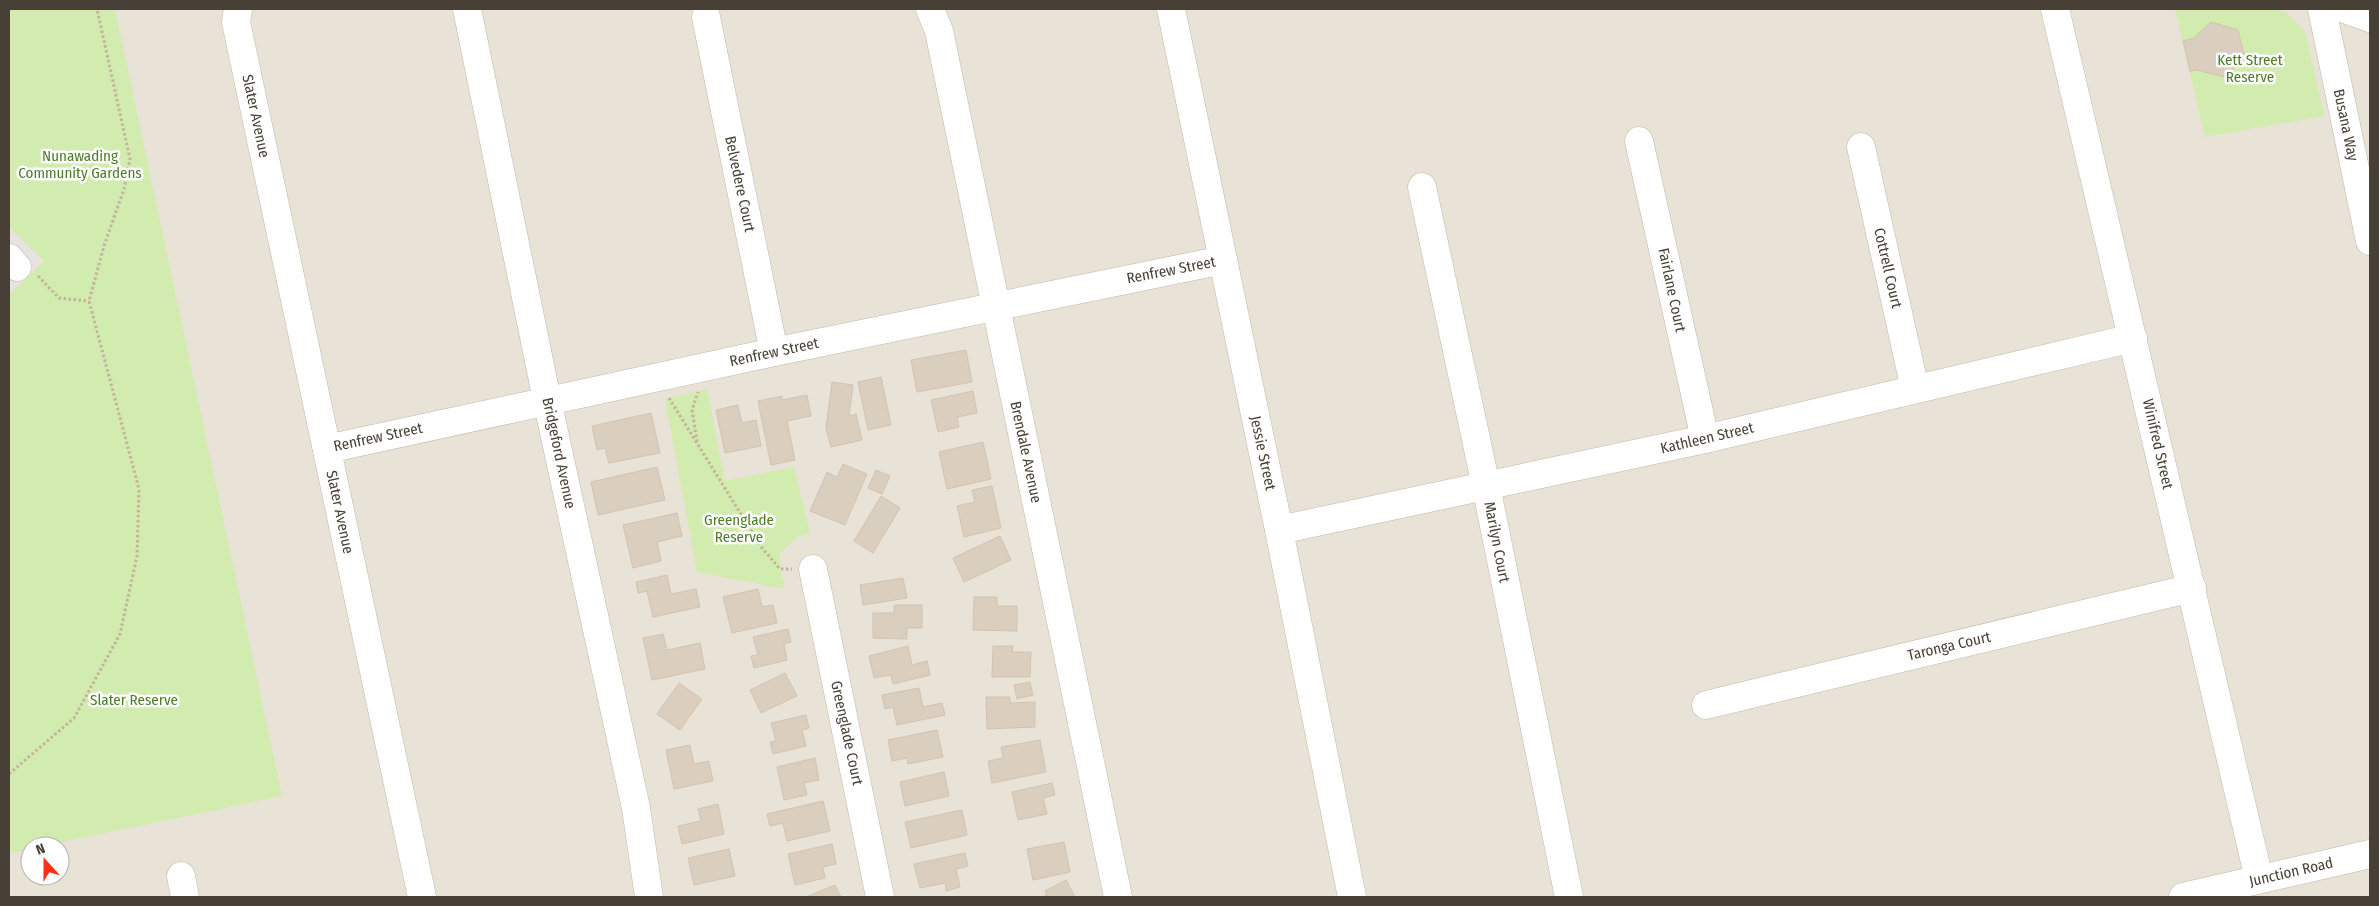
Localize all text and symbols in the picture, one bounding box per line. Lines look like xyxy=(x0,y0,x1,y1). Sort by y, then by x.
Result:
park label: Kett Street Reserve xyxy=(2217,51,2283,86)
street label: Slater Avenue xyxy=(238,73,274,159)
street label: Busana Way xyxy=(2330,87,2362,163)
street label: Belvedere Court xyxy=(721,134,759,234)
park label: Nunawading Community Gardens xyxy=(18,147,142,182)
street label: Cottrell Court xyxy=(1870,226,1906,310)
street label: Fairlane Court xyxy=(1654,246,1690,334)
street label: Renfrew Street xyxy=(1125,253,1217,287)
street label: Renfrew Street xyxy=(728,334,820,370)
street label: Bridgeford Avenue xyxy=(538,396,580,510)
street label: Winifred Street xyxy=(2139,397,2177,491)
street label: Brendale Avenue xyxy=(1006,400,1046,504)
street label: Jessie Street xyxy=(1246,414,1280,492)
street label: Renfrew Street xyxy=(332,419,424,455)
street label: Kathleen Street xyxy=(1659,419,1755,457)
street label: Slater Avenue xyxy=(322,469,358,555)
street label: Marilyn Court xyxy=(1480,500,1514,584)
park label: Greenglade Reserve xyxy=(704,511,774,546)
street label: Taronga Court xyxy=(1906,628,1993,664)
street label: Greenglade Court xyxy=(827,679,867,787)
park label: Slater Reserve xyxy=(90,691,178,709)
north arrow xyxy=(20,836,70,886)
text: N xyxy=(34,840,47,859)
street label: Junction Road xyxy=(2247,854,2335,890)

